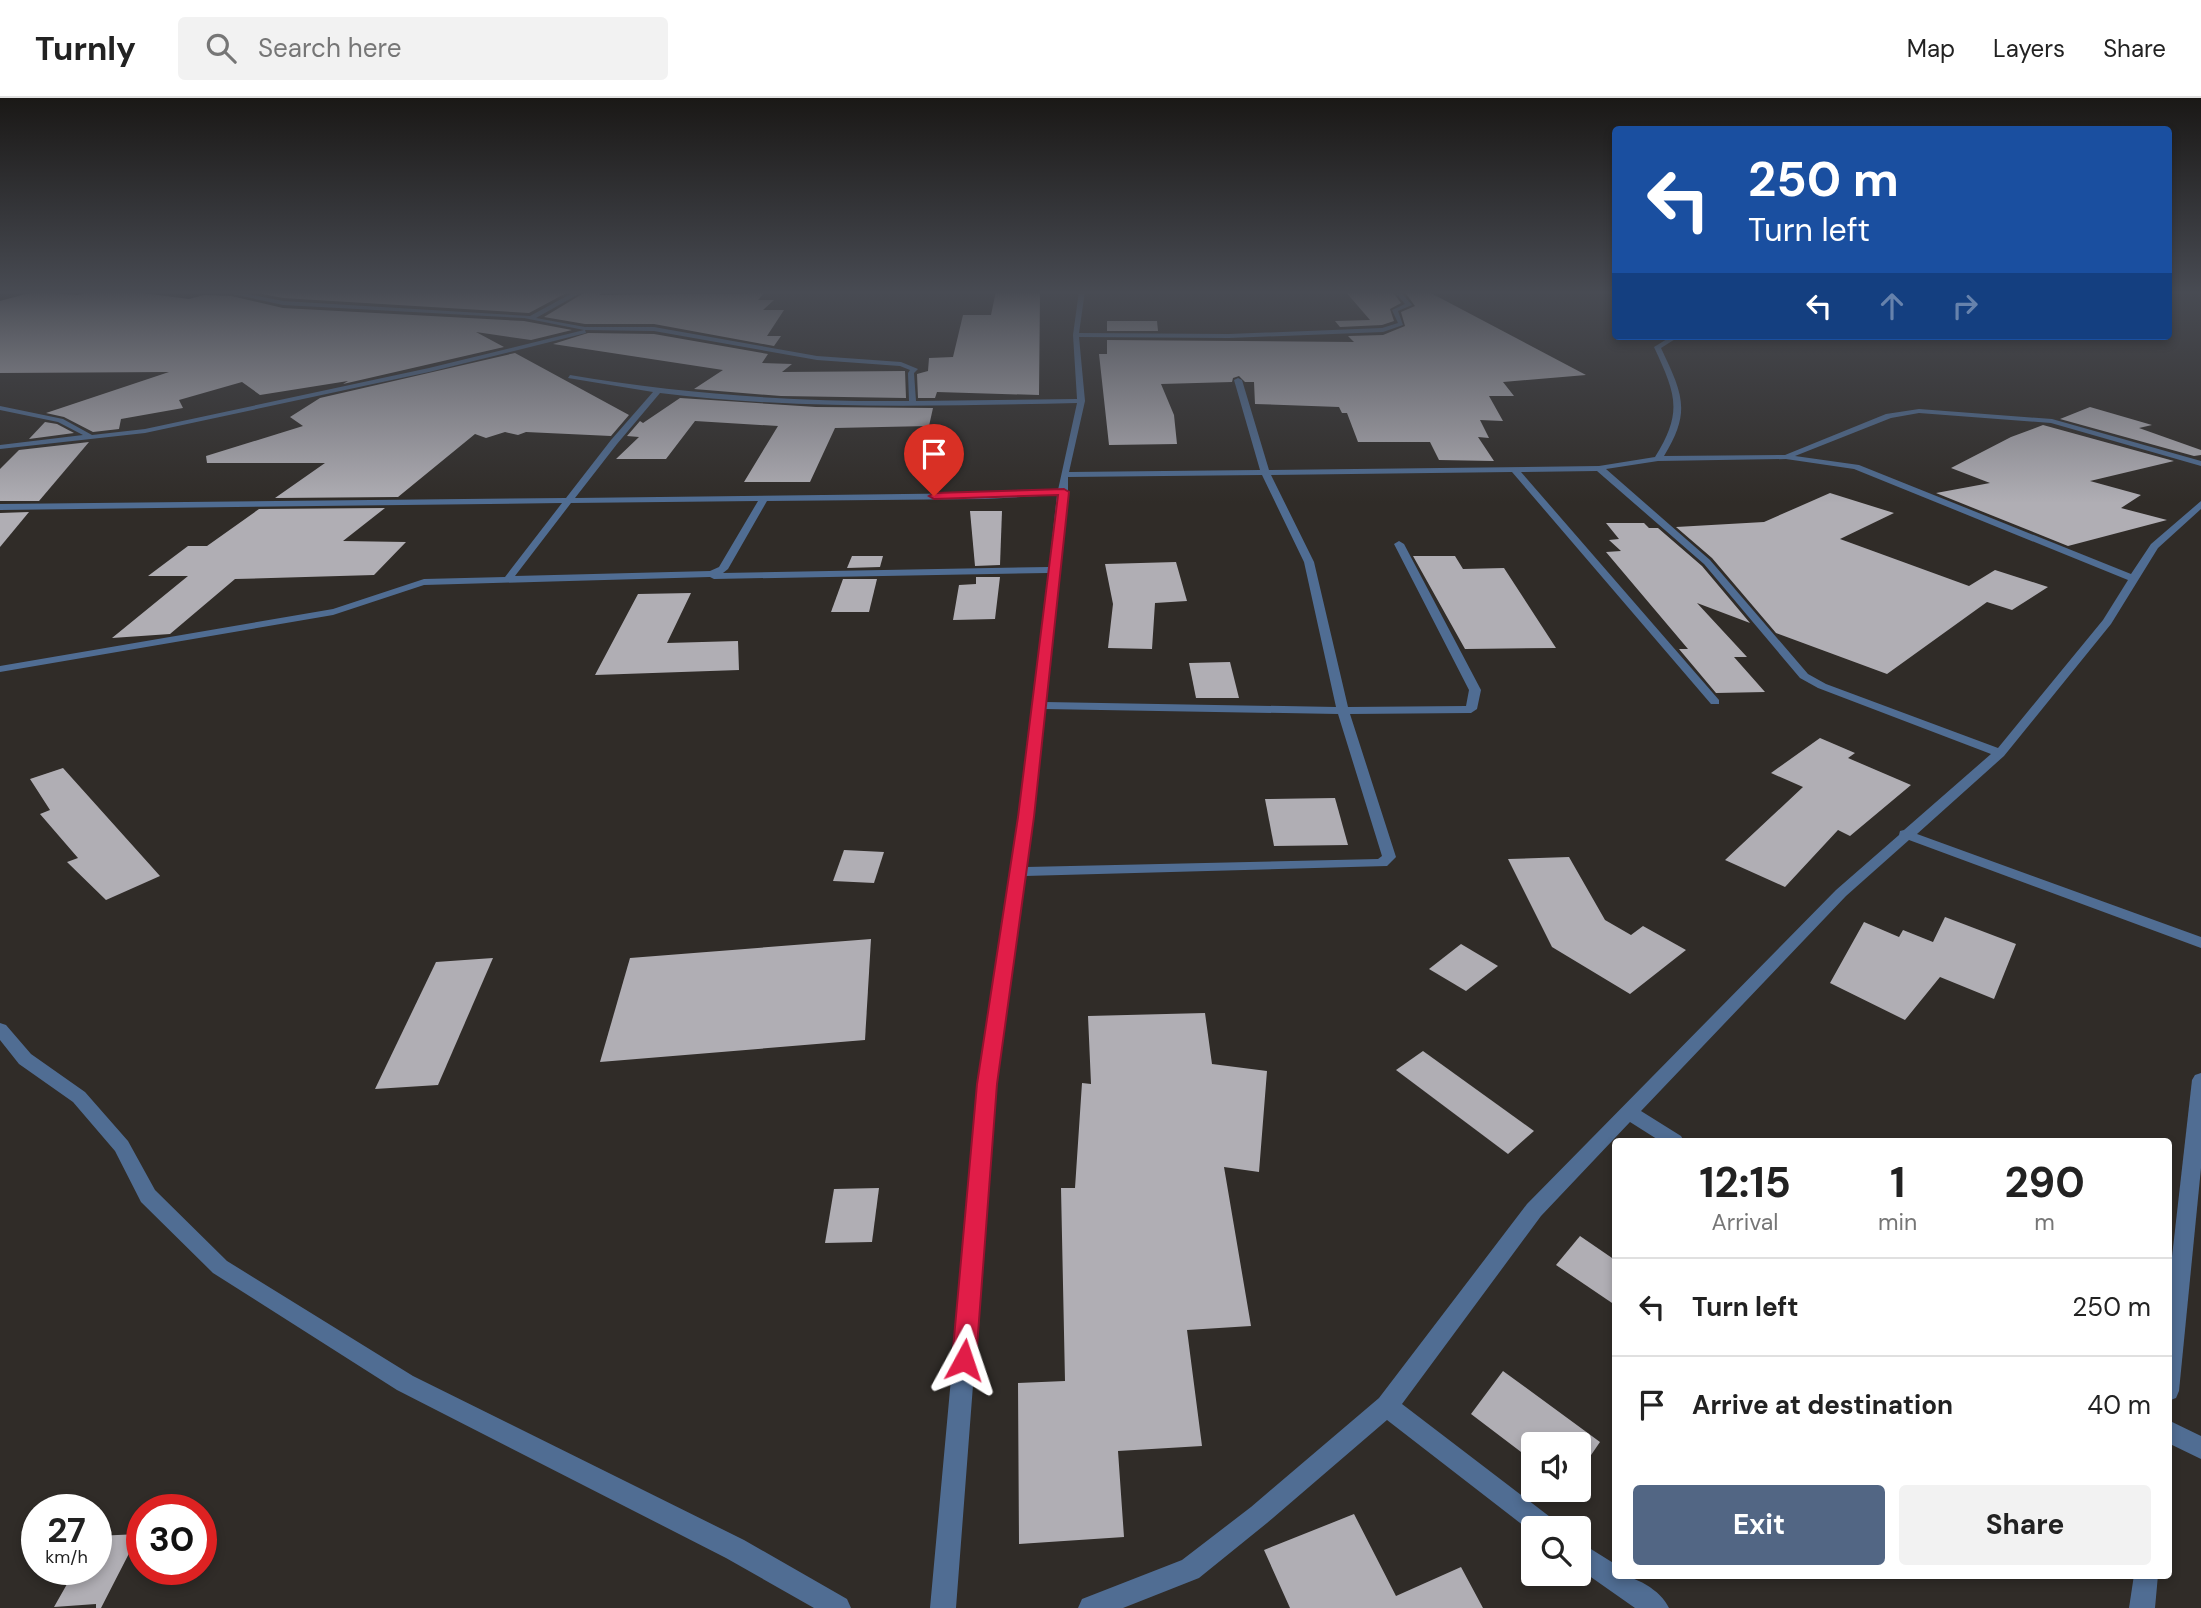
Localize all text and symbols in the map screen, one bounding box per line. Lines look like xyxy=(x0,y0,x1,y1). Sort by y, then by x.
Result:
search box xyxy=(178,17,668,80)
text: Turnly xyxy=(35,27,136,70)
icon: search xyxy=(202,29,240,67)
text: Search here xyxy=(258,31,401,65)
text: Map xyxy=(1907,33,1955,64)
text: Layers xyxy=(1993,33,2065,64)
text: Share xyxy=(2103,33,2166,64)
text: 250 m xyxy=(1748,147,1899,211)
icon: left xyxy=(1633,154,1724,245)
text: Turn left xyxy=(1748,209,1870,251)
icon: left xyxy=(1800,287,1838,325)
icon: ahead xyxy=(1873,287,1911,325)
icon: right xyxy=(1946,287,1984,325)
pin xyxy=(904,424,964,496)
icon: arrive xyxy=(915,435,953,473)
text: 12:15 xyxy=(1699,1155,1791,1210)
text: 1 xyxy=(1890,1155,1905,1210)
text: 290 xyxy=(2004,1155,2085,1210)
text: Arrival xyxy=(1712,1207,1779,1237)
text: min xyxy=(1878,1207,1917,1237)
text: m xyxy=(2034,1207,2055,1237)
icon: left xyxy=(1633,1288,1671,1326)
text: Turn left xyxy=(1692,1290,1799,1324)
text: 250 m xyxy=(2072,1290,2151,1324)
position arrow xyxy=(927,1323,1001,1397)
icon: arrive xyxy=(1633,1386,1671,1424)
text: Arrive at destination xyxy=(1692,1388,1953,1422)
text: 40 m xyxy=(2087,1388,2151,1422)
map controls xyxy=(1521,1432,1591,1586)
button: sound xyxy=(1521,1432,1591,1502)
button: Exit xyxy=(1633,1485,1885,1565)
button: Share xyxy=(1899,1485,2151,1565)
speed limit sign: 30 xyxy=(126,1494,217,1585)
text: 27 xyxy=(47,1507,86,1553)
button: search xyxy=(1521,1516,1591,1586)
text: km/h xyxy=(45,1545,88,1569)

